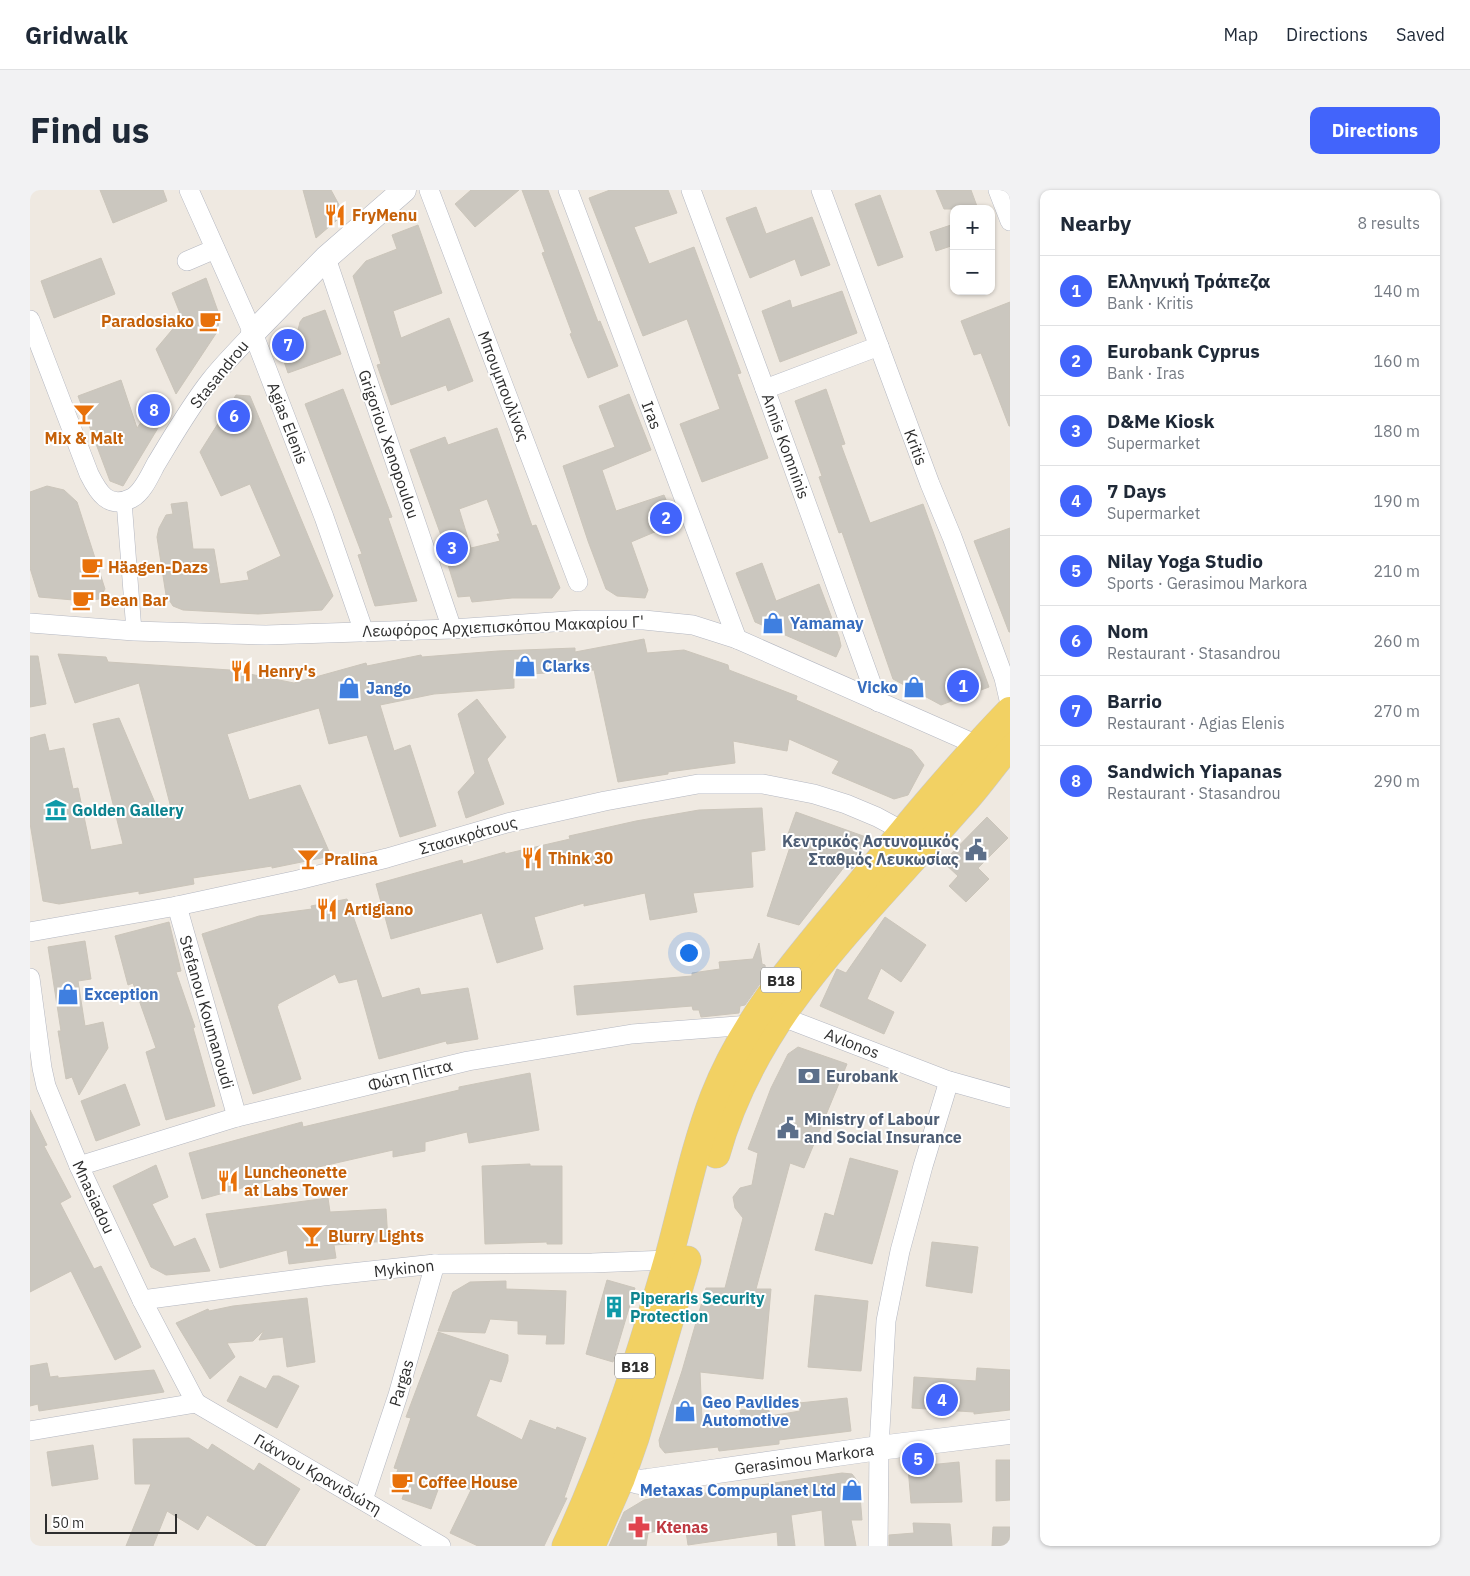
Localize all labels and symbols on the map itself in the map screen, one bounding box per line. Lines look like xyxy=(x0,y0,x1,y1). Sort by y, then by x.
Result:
restaurant icon: FryMenu xyxy=(322,202,348,228)
place label: FryMenu xyxy=(352,205,417,225)
cafe icon: Paradosiako xyxy=(197,308,223,334)
place label: Paradosiako xyxy=(101,311,194,331)
pin: 7 xyxy=(272,326,304,364)
street label: Μπουμπουλίνας xyxy=(474,328,534,444)
street label: Stasandrou xyxy=(185,336,253,412)
street label: Grigoriou Xenopoulou xyxy=(354,367,424,521)
street label: Agias Elenis xyxy=(263,379,313,467)
pin: 8 xyxy=(138,391,170,429)
street label: Annis Komninis xyxy=(758,391,814,501)
pin: 6 xyxy=(218,397,250,435)
street label: Iras xyxy=(638,398,666,432)
bar icon: Mix & Malt xyxy=(71,401,97,427)
street label: Kritis xyxy=(900,426,932,468)
place label: Mix & Malt xyxy=(45,428,123,448)
pin: 2 xyxy=(650,499,682,537)
pin: 3 xyxy=(436,529,468,567)
cafe icon: Häagen-Dazs xyxy=(79,554,105,580)
place label: Häagen-Dazs xyxy=(108,557,208,577)
cafe icon: Bean Bar xyxy=(70,587,96,613)
place label: Bean Bar xyxy=(100,590,169,610)
shop icon: Yamamay xyxy=(760,610,786,636)
street label: Λεωφόρος Αρχιεπισκόπου Μακαρίου Γ' xyxy=(362,611,644,641)
place label: Yamamay xyxy=(790,613,864,633)
shop icon: Clarks xyxy=(512,653,538,679)
place label: Clarks xyxy=(542,656,590,676)
restaurant icon: Henry's xyxy=(228,658,254,684)
place label: Henry's xyxy=(258,661,316,681)
pin: 1 xyxy=(947,667,979,705)
shop icon: Vicko xyxy=(901,674,927,700)
shop icon: Jango xyxy=(336,675,362,701)
place label: Vicko xyxy=(857,677,898,697)
place label: Jango xyxy=(366,678,411,698)
museum icon: Golden Gallery xyxy=(43,797,69,823)
place label: Golden Gallery xyxy=(72,800,184,820)
street label: Στασικράτους xyxy=(417,811,520,859)
place label: Κεντρικός Αστυνομικός Σταθμός Λευκωσίας xyxy=(782,831,959,869)
public building icon: Κεντρικός Αστυνομικός Σταθμός Λευκωσίας xyxy=(963,837,989,863)
restaurant icon: Think 30 xyxy=(519,845,545,871)
bar icon: Pralina xyxy=(295,846,321,872)
place label: Think 30 xyxy=(548,848,614,868)
place label: Pralina xyxy=(324,849,378,869)
restaurant icon: Artigiano xyxy=(314,896,340,922)
place label: Artigiano xyxy=(344,899,413,919)
street label: Stefanou Koumanoudi xyxy=(175,933,239,1091)
your location xyxy=(676,940,702,966)
road number: B18 xyxy=(761,968,801,992)
shop icon: Exception xyxy=(55,981,81,1007)
place label: Exception xyxy=(84,984,159,1004)
street label: Avlonos xyxy=(822,1023,882,1063)
street label: Φώτη Πίττα xyxy=(366,1055,454,1095)
bank icon: Eurobank xyxy=(796,1063,822,1089)
place label: Eurobank xyxy=(826,1066,899,1086)
place label: Ministry of Labour and Social Insurance xyxy=(804,1109,962,1147)
public building icon: Ministry of Labour and Social Insurance xyxy=(775,1115,801,1141)
street label: Mnasiadou xyxy=(68,1157,120,1237)
place label: Luncheonette at Labs Tower xyxy=(244,1162,349,1200)
restaurant icon: Luncheonette at Labs Tower xyxy=(215,1168,241,1194)
bar icon: Blurry Lights xyxy=(299,1223,325,1249)
place label: Blurry Lights xyxy=(328,1226,424,1246)
street label: Mykinon xyxy=(373,1255,435,1281)
place label: Piperaris Security Protection xyxy=(630,1288,765,1326)
building icon: Piperaris Security Protection xyxy=(601,1294,627,1320)
road number: B18 xyxy=(615,1354,655,1378)
street label: Pargas xyxy=(384,1357,418,1409)
pin: 4 xyxy=(926,1381,958,1419)
place label: Geo Pavlides Automotive xyxy=(702,1392,799,1430)
shop icon: Geo Pavlides Automotive xyxy=(672,1398,698,1424)
street label: Γιάννου Κρανιδιώτη xyxy=(250,1429,386,1519)
street label: Gerasimou Markora xyxy=(733,1439,876,1479)
pin: 5 xyxy=(902,1440,934,1478)
cafe icon: Coffee House xyxy=(389,1469,415,1495)
place label: Coffee House xyxy=(418,1472,518,1492)
shop icon: Metaxas Compuplanet Ltd xyxy=(839,1477,865,1503)
place label: Metaxas Compuplanet Ltd xyxy=(640,1480,836,1500)
scale bar xyxy=(45,1511,178,1534)
pharmacy icon: Ktenas xyxy=(626,1514,652,1540)
place label: Ktenas xyxy=(656,1517,708,1537)

